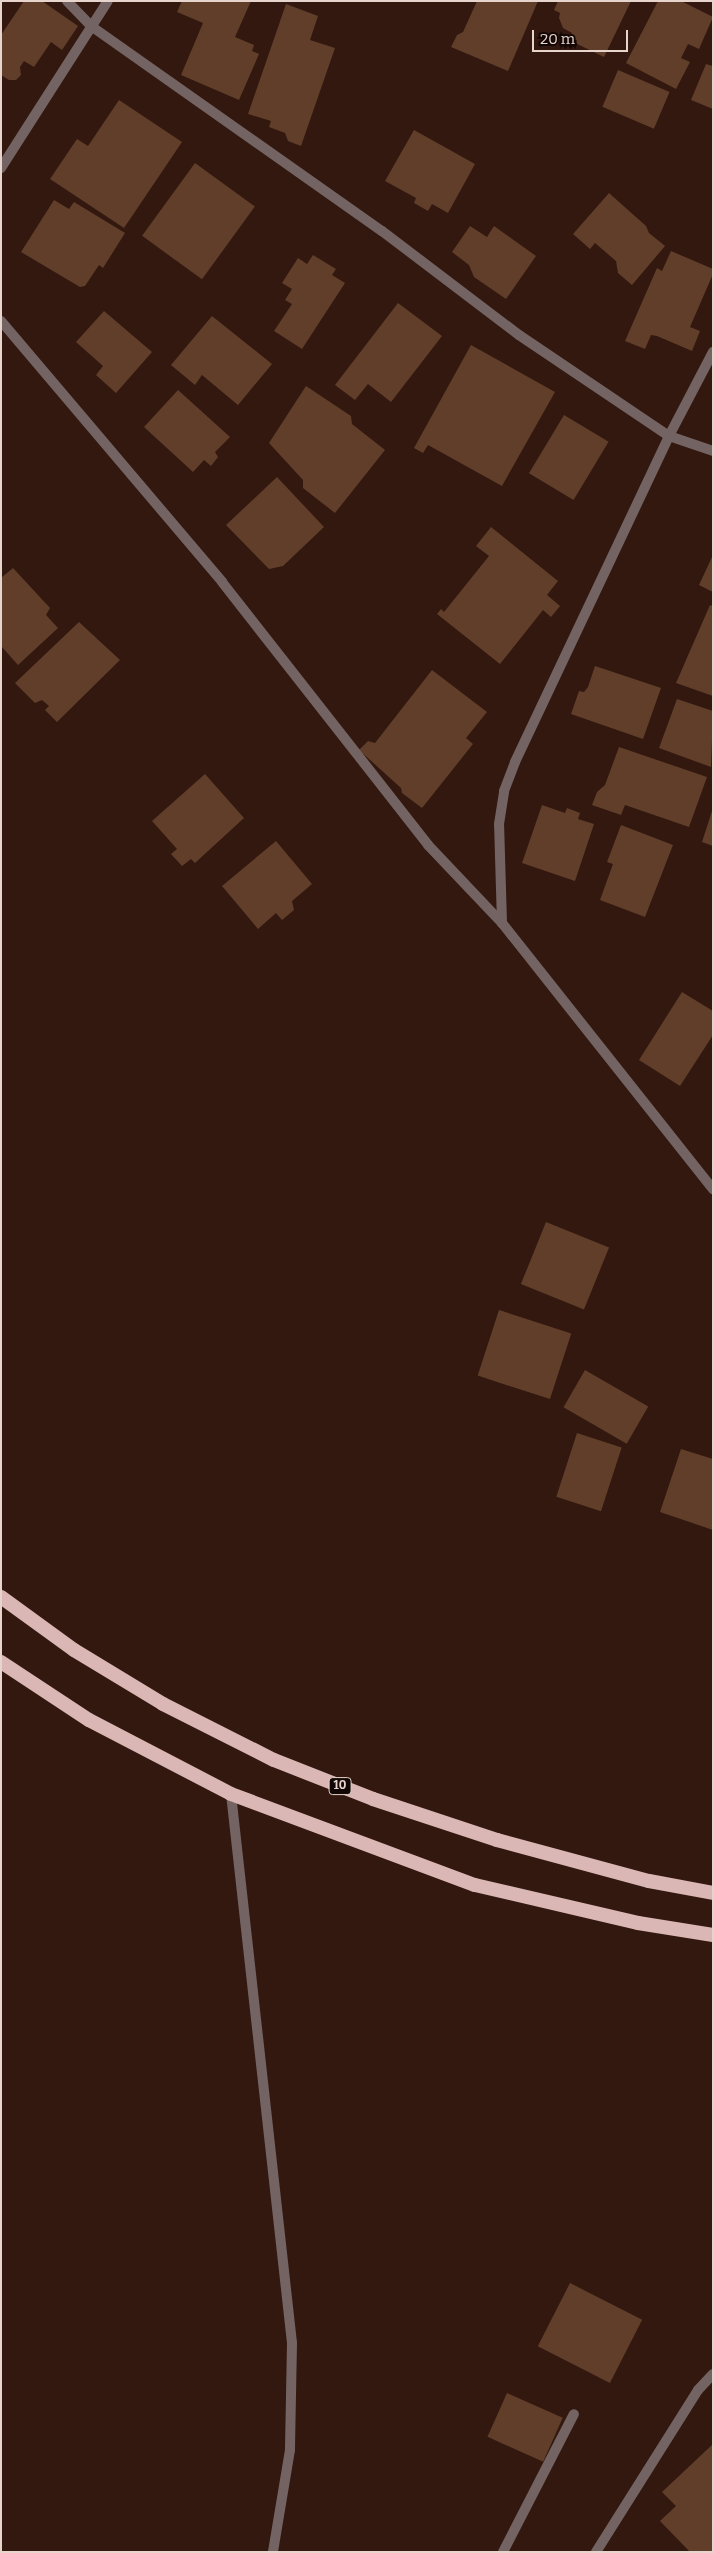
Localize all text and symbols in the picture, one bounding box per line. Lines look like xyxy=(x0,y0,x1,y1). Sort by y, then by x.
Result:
scale bar xyxy=(534,20,630,52)
text: 20 m xyxy=(540,30,575,48)
road number: 10 xyxy=(328,1776,352,1795)

